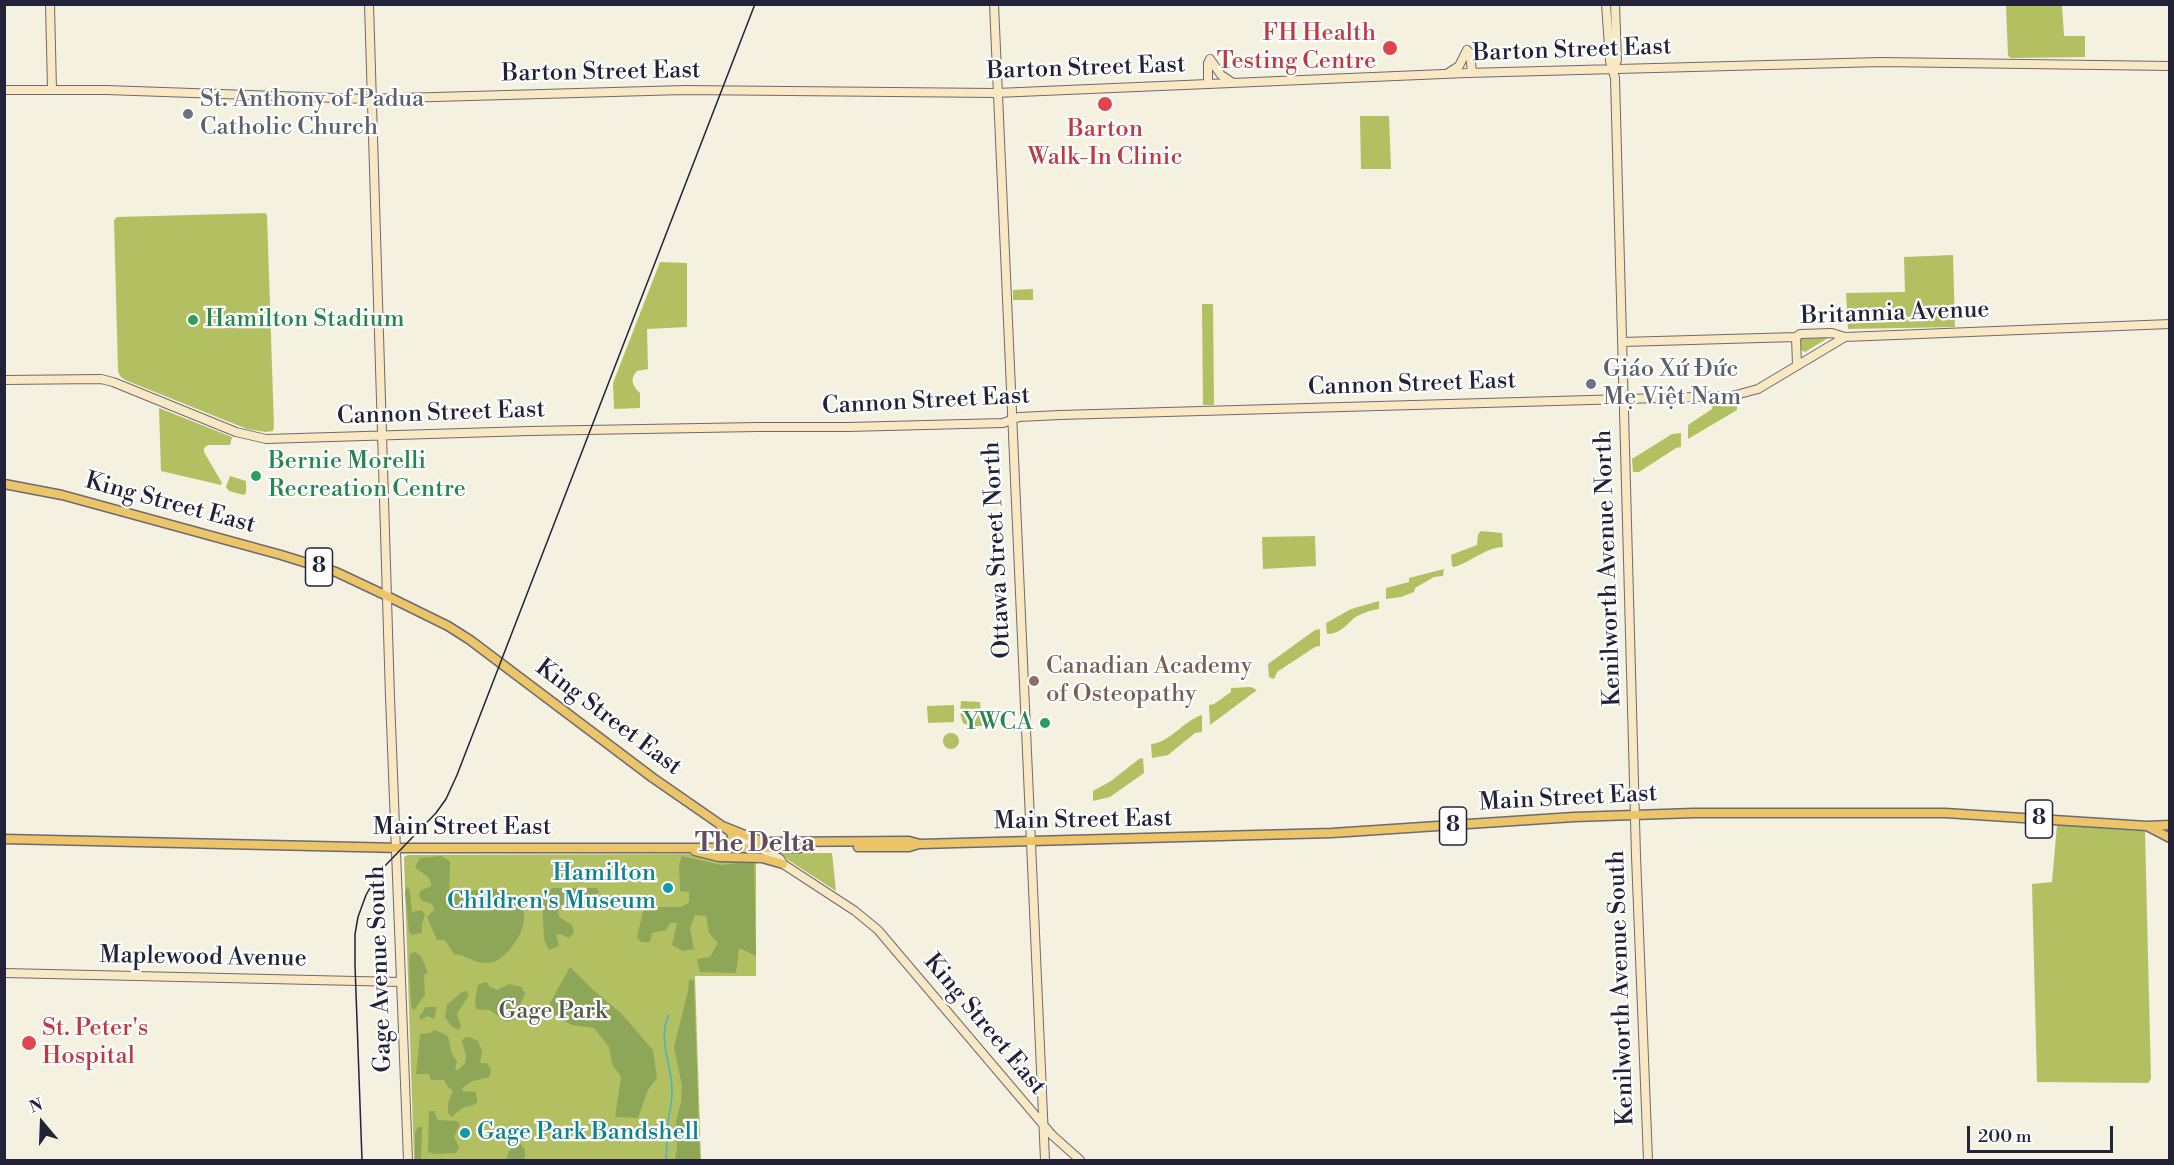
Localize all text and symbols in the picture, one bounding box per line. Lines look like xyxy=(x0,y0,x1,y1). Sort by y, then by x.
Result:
place label: FH Health Testing Centre xyxy=(1217,20,1376,76)
street label: Barton Street East xyxy=(1472,33,1672,69)
marker: FH Health Testing Centre xyxy=(1381,39,1399,57)
street label: Barton Street East xyxy=(986,51,1186,87)
street label: Barton Street East xyxy=(501,57,701,89)
place label: St. Anthony of Padua Catholic Church xyxy=(200,86,424,142)
marker: Barton Walk-In Clinic xyxy=(1096,95,1114,113)
marker: St. Anthony of Padua Catholic Church xyxy=(181,107,195,121)
place label: Barton Walk-In Clinic xyxy=(1027,116,1183,172)
street label: Britannia Avenue xyxy=(1800,296,1990,332)
place label: Hamilton Stadium xyxy=(205,306,404,334)
marker: Hamilton Stadium xyxy=(186,313,200,327)
place label: Giáo Xứ Đức Mẹ Việt Nam xyxy=(1603,356,1741,412)
street label: Cannon Street East xyxy=(1308,367,1516,403)
marker: Giáo Xứ Đức Mẹ Việt Nam xyxy=(1584,377,1598,391)
street label: Cannon Street East xyxy=(821,382,1031,422)
street label: Cannon Street East xyxy=(337,396,545,432)
street label: Kenilworth Avenue North xyxy=(1590,429,1628,707)
street label: Ottawa Street North xyxy=(978,441,1018,659)
place label: Bernie Morelli Recreation Centre xyxy=(268,448,466,504)
street label: King Street East xyxy=(82,467,258,541)
marker: Bernie Morelli Recreation Centre xyxy=(249,469,263,483)
road number: 8 xyxy=(306,548,332,586)
place label: Canadian Academy of Osteopathy xyxy=(1046,653,1252,709)
street label: King Street East xyxy=(529,654,687,782)
marker: Canadian Academy of Osteopathy xyxy=(1027,674,1041,688)
place label: YWCA xyxy=(963,709,1033,737)
marker: YWCA xyxy=(1038,716,1052,730)
street label: Main Street East xyxy=(1478,780,1658,818)
road number: 8 xyxy=(2026,800,2052,838)
street label: Main Street East xyxy=(993,805,1173,837)
road number: 8 xyxy=(1440,807,1466,845)
street label: Main Street East xyxy=(373,814,551,842)
district label: The Delta xyxy=(695,829,815,861)
street label: Kenilworth Avenue South xyxy=(1603,850,1641,1126)
place label: Hamilton Children's Museum xyxy=(447,860,656,916)
street label: Gage Avenue South xyxy=(363,865,399,1073)
marker: Hamilton Children's Museum xyxy=(661,881,675,895)
street label: Maplewood Avenue xyxy=(99,942,307,974)
street label: King Street East xyxy=(917,949,1051,1101)
park label: Gage Park xyxy=(499,998,607,1026)
place label: St. Peter's Hospital xyxy=(42,1015,148,1071)
marker: St. Peter's Hospital xyxy=(20,1034,38,1052)
north arrow xyxy=(12,1093,72,1153)
text: N xyxy=(27,1094,45,1117)
scale bar xyxy=(1970,1114,2116,1152)
place label: Gage Park Bandshell xyxy=(477,1119,699,1147)
text: 200 m xyxy=(1978,1125,2032,1148)
marker: Gage Park Bandshell xyxy=(458,1126,472,1140)

